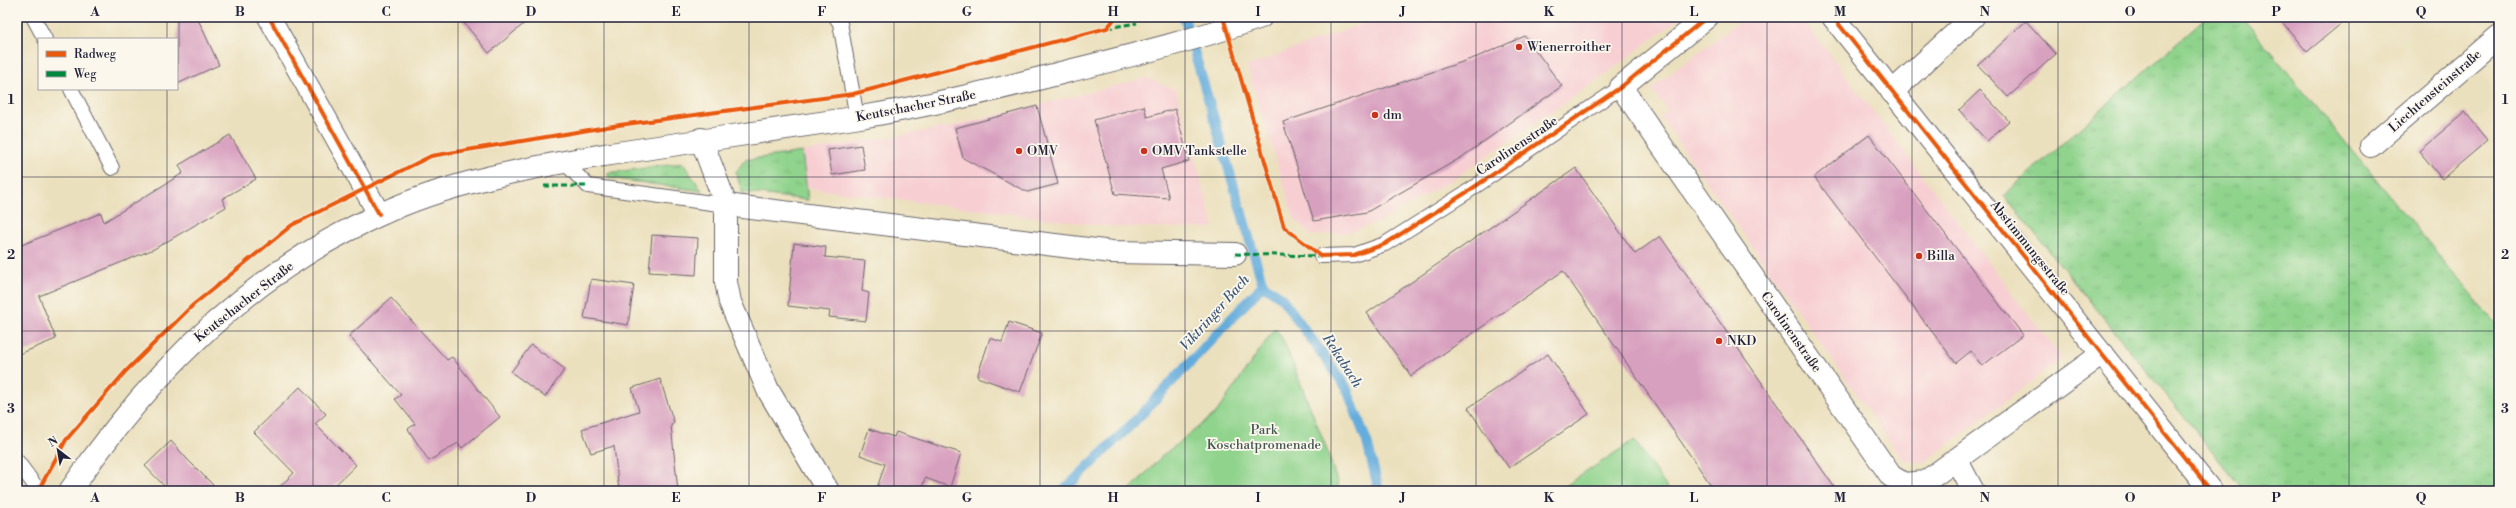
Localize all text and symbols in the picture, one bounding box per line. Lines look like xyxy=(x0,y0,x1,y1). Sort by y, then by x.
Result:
text: A xyxy=(89,4,100,20)
text: B xyxy=(235,4,245,20)
text: C xyxy=(381,4,391,20)
text: D xyxy=(526,4,536,20)
text: E xyxy=(671,4,681,20)
text: F xyxy=(817,4,827,20)
text: G xyxy=(962,4,973,20)
text: H xyxy=(1108,4,1119,20)
text: I xyxy=(1255,4,1261,20)
text: J xyxy=(1398,4,1406,20)
text: K xyxy=(1544,4,1555,20)
text: L xyxy=(1690,4,1699,20)
text: M xyxy=(1834,4,1846,20)
text: N xyxy=(1980,4,1991,20)
text: O xyxy=(2125,4,2136,20)
text: P xyxy=(2271,4,2281,20)
text: Q xyxy=(2416,4,2427,20)
legend xyxy=(38,38,178,90)
place label: Wienerroither xyxy=(1526,39,1611,55)
marker: Wienerroither xyxy=(1514,42,1524,52)
street label: Liechtensteinstraße xyxy=(2385,46,2485,136)
text: Radweg xyxy=(74,47,117,62)
text: Weg xyxy=(73,67,97,82)
street label: Keutschacher Straße xyxy=(855,86,978,125)
text: 1 xyxy=(8,92,15,108)
text: 1 xyxy=(2502,92,2509,108)
place label: dm xyxy=(1383,107,1402,123)
marker: dm xyxy=(1370,110,1380,120)
street label: Carolinenstraße xyxy=(1473,113,1561,179)
place label: OMV xyxy=(1027,143,1059,159)
place label: OMV Tankstelle xyxy=(1152,143,1247,159)
marker: OMV xyxy=(1014,146,1024,156)
marker: OMV Tankstelle xyxy=(1139,146,1149,156)
street label: Abstimmungsstraße xyxy=(1986,197,2073,299)
text: 2 xyxy=(7,247,15,263)
text: 2 xyxy=(2501,247,2509,263)
place label: Billa xyxy=(1926,248,1955,264)
marker: Billa xyxy=(1914,251,1924,261)
street label: Keutschacher Straße xyxy=(191,258,297,346)
water label: Viktringer Bach xyxy=(1176,271,1254,355)
street label: Carolinenstraße xyxy=(1757,289,1825,376)
water label: Rekabach xyxy=(1317,330,1366,391)
place label: NKD xyxy=(1727,333,1756,349)
marker: NKD xyxy=(1714,336,1724,346)
text: 3 xyxy=(7,401,15,417)
text: 3 xyxy=(2501,401,2509,417)
park label: Park Koschatpromenade xyxy=(1207,422,1322,453)
north arrow xyxy=(38,430,78,470)
text: N xyxy=(46,434,61,451)
text: A xyxy=(89,490,100,506)
text: B xyxy=(235,490,245,506)
text: C xyxy=(381,490,391,506)
text: D xyxy=(526,490,536,506)
text: E xyxy=(671,490,681,506)
text: F xyxy=(817,490,827,506)
text: G xyxy=(962,490,973,506)
text: H xyxy=(1108,490,1119,506)
text: I xyxy=(1255,490,1261,506)
text: J xyxy=(1398,490,1406,506)
text: K xyxy=(1544,490,1555,506)
text: L xyxy=(1690,490,1699,506)
text: M xyxy=(1834,490,1846,506)
text: N xyxy=(1980,490,1991,506)
text: O xyxy=(2125,490,2136,506)
text: P xyxy=(2271,490,2281,506)
text: Q xyxy=(2416,490,2427,506)

